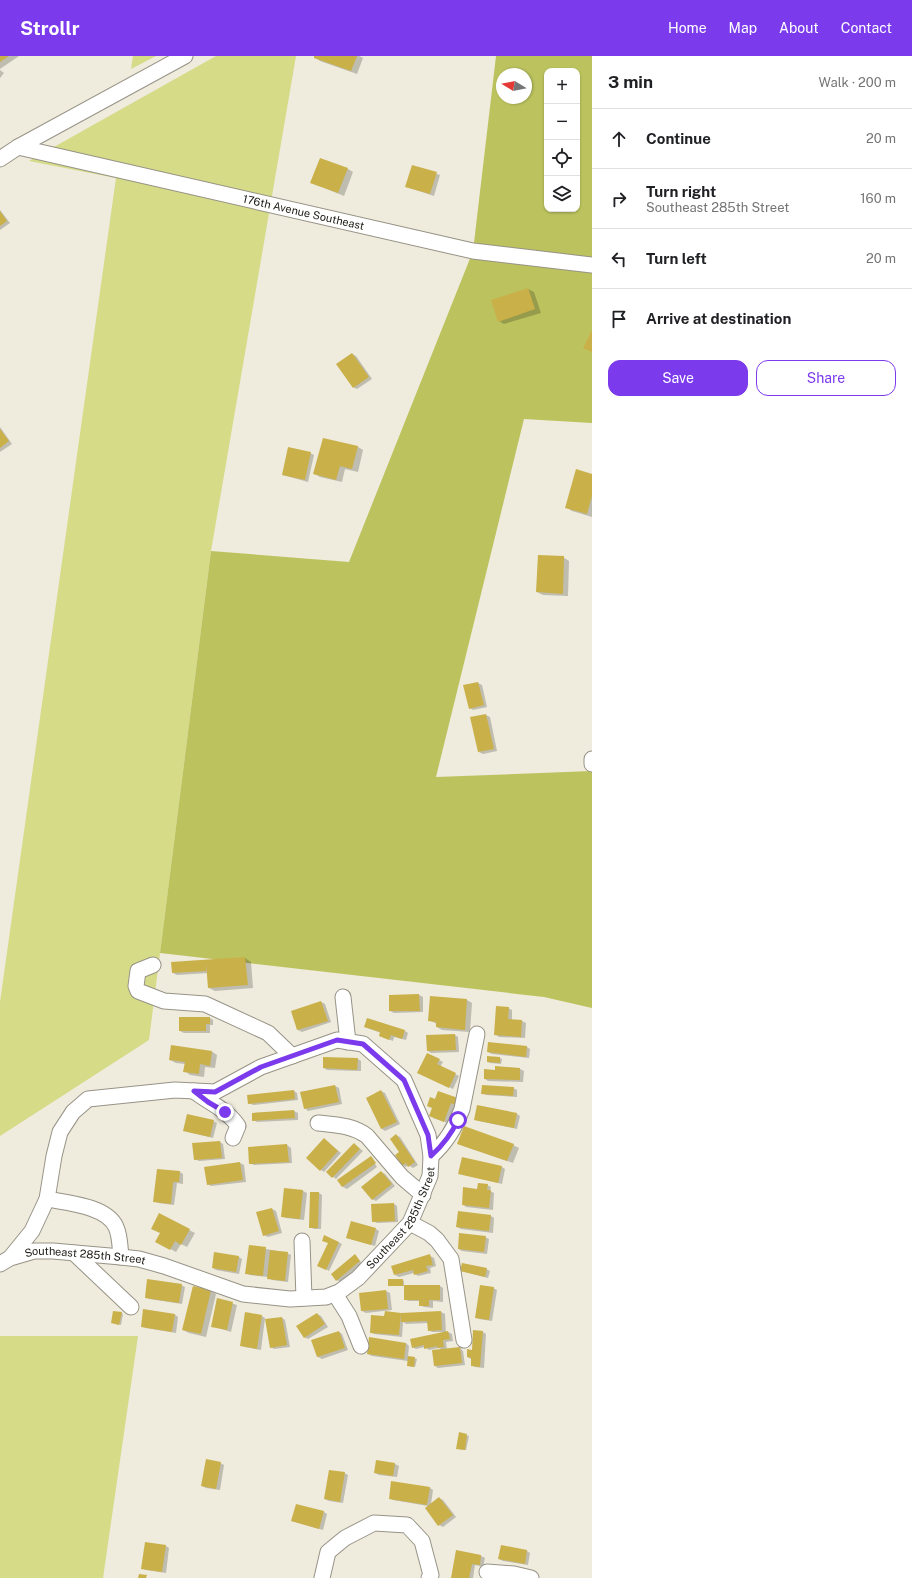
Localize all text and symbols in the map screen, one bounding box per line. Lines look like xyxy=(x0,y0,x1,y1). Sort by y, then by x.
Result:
text: Strollr xyxy=(20,17,79,39)
text: Home xyxy=(668,20,707,36)
text: Map xyxy=(729,20,757,36)
text: About xyxy=(779,20,819,36)
text: Contact xyxy=(841,20,892,36)
north arrow xyxy=(496,68,532,104)
map controls xyxy=(544,68,580,212)
button: + xyxy=(544,68,580,104)
text: 3 min xyxy=(608,72,653,92)
text: Walk · 200 m xyxy=(819,75,896,90)
button: − xyxy=(544,104,580,140)
icon: ahead xyxy=(608,128,630,150)
text: Continue xyxy=(646,130,711,147)
text: 20 m xyxy=(866,131,896,146)
button: locate xyxy=(544,140,580,176)
button: layers xyxy=(544,176,580,212)
text: Turn right xyxy=(646,183,716,200)
icon: right xyxy=(608,188,630,210)
text: 160 m xyxy=(860,191,896,206)
street label: 176th Avenue Southeast xyxy=(242,193,365,232)
text: Southeast 285th Street xyxy=(646,200,789,215)
icon: left xyxy=(608,248,630,270)
text: Turn left xyxy=(646,250,707,267)
text: 20 m xyxy=(866,251,896,266)
icon: arrive xyxy=(608,308,630,330)
text: Arrive at destination xyxy=(646,310,791,327)
button: Save xyxy=(608,360,748,396)
button: Share xyxy=(756,360,896,396)
route end xyxy=(216,1103,234,1121)
route start xyxy=(449,1111,467,1129)
street label: Southeast 285th Street xyxy=(364,1166,436,1271)
street label: Southeast 285th Street xyxy=(23,1245,147,1267)

